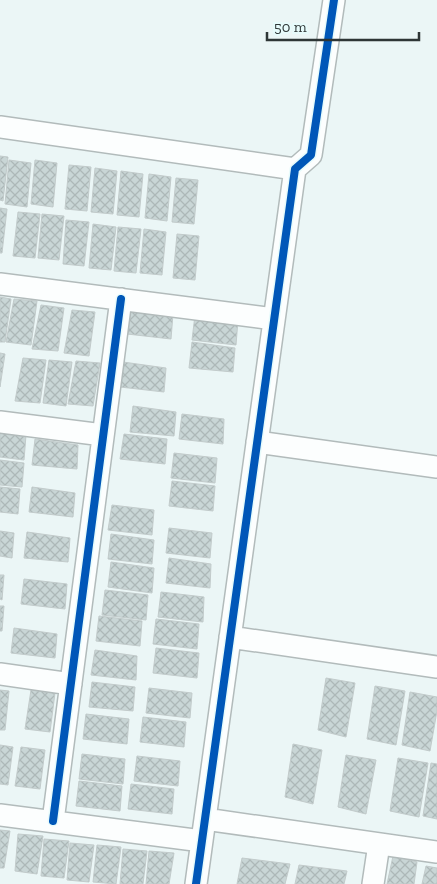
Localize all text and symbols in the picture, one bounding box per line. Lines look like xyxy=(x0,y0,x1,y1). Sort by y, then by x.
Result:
scale bar xyxy=(267,10,420,42)
text: 50 m xyxy=(274,18,307,36)

